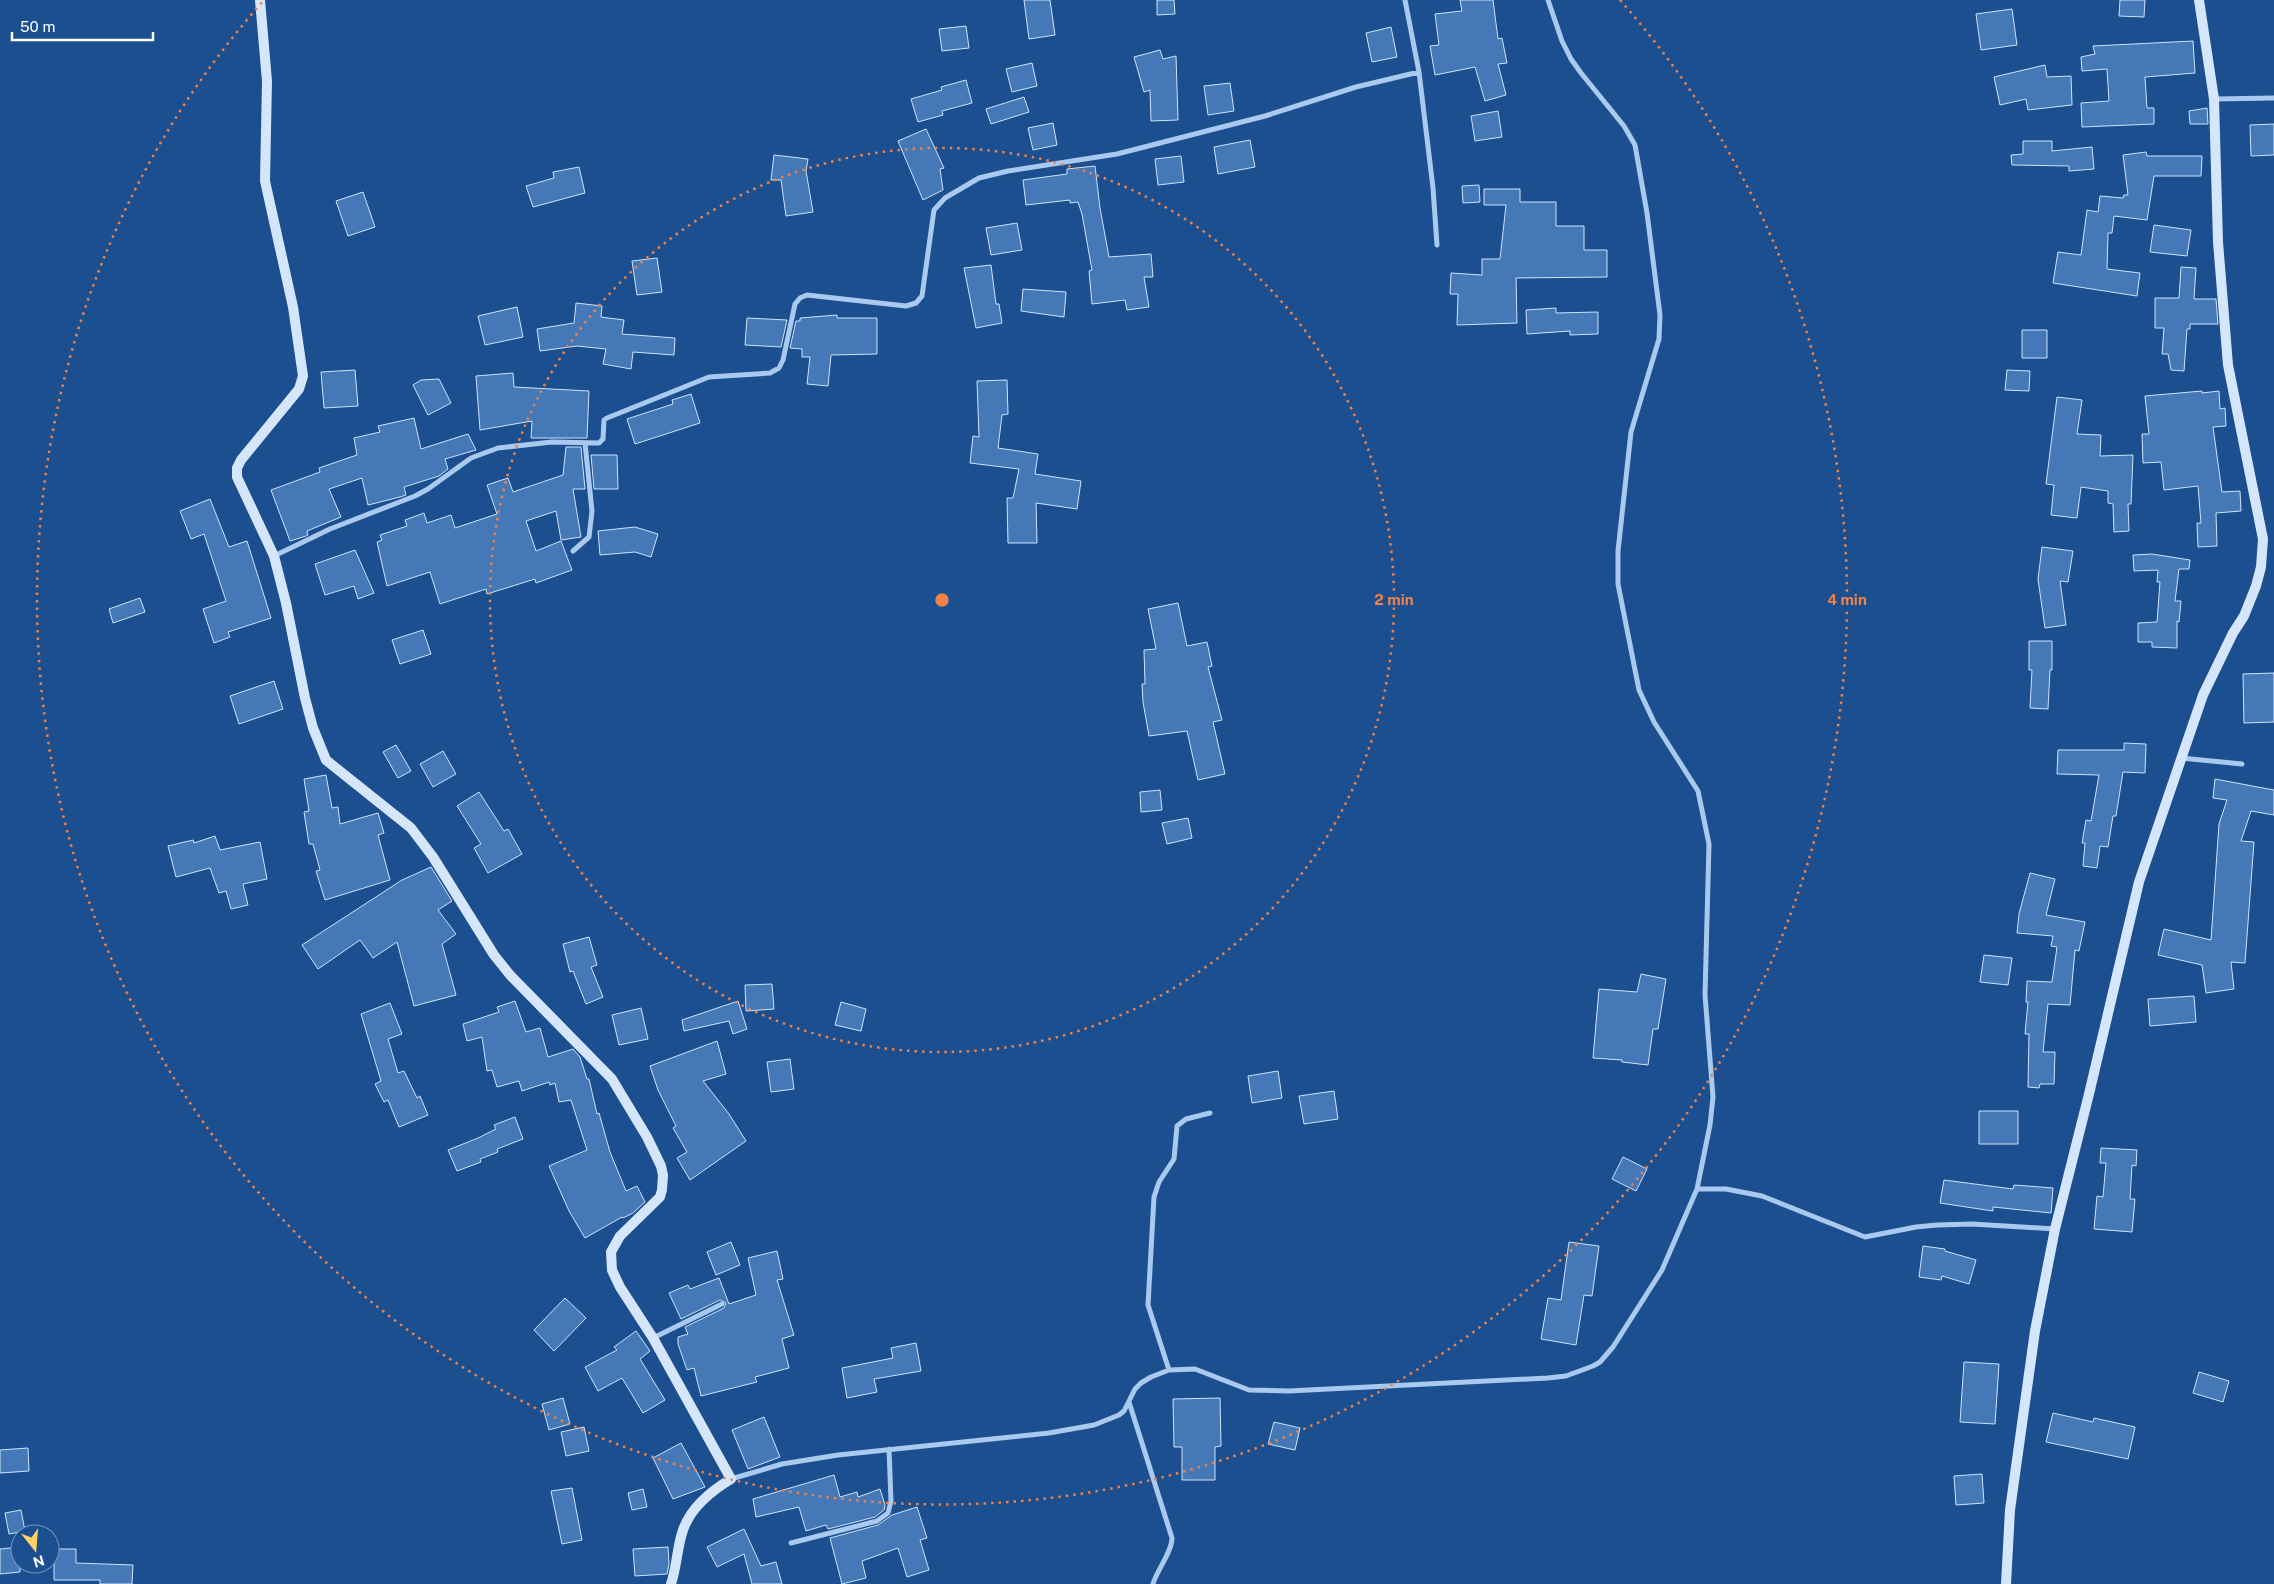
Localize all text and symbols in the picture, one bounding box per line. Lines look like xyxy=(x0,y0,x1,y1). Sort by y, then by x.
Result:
scale bar xyxy=(12,10,154,42)
text: 50 m xyxy=(20,18,55,35)
centre of rings xyxy=(933,591,951,609)
text: 2 min xyxy=(1374,591,1414,608)
text: 4 min xyxy=(1827,591,1867,608)
north arrow xyxy=(10,1524,60,1574)
text: N xyxy=(31,1552,46,1571)

